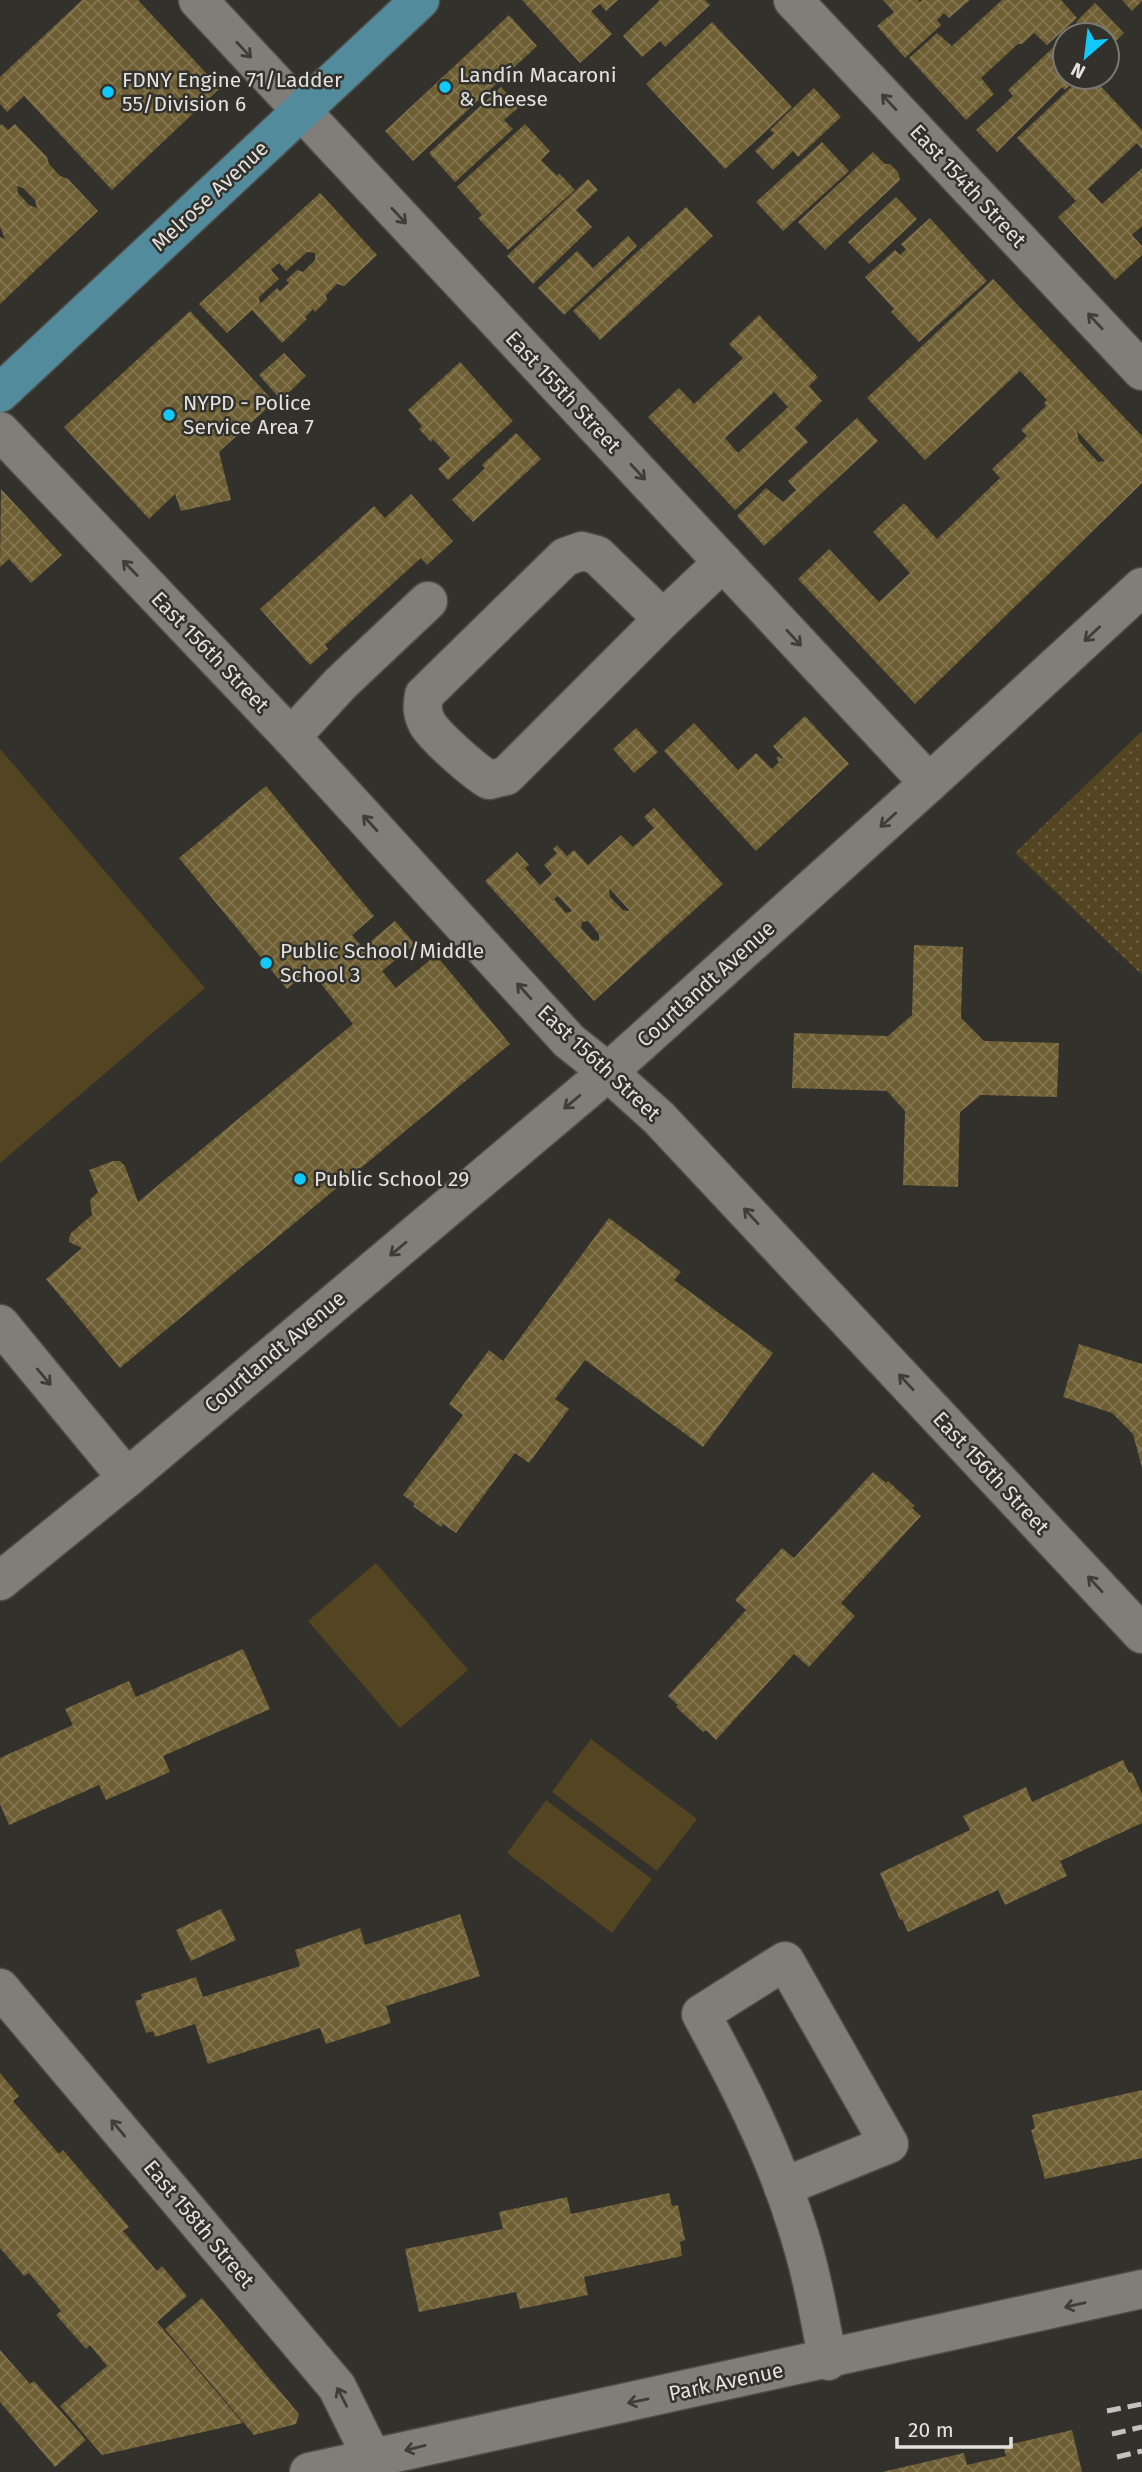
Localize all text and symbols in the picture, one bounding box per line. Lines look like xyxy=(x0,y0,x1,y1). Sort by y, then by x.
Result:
north arrow xyxy=(1051,21,1121,91)
one-way arrow xyxy=(236,41,252,59)
text: N xyxy=(1067,57,1089,84)
place label: Landín Macaroni & Cheese xyxy=(459,62,617,112)
place label: FDNY Engine 71/Ladder 55/Division 6 xyxy=(122,67,342,117)
marker: Landín Macaroni & Cheese xyxy=(437,79,453,95)
marker: FDNY Engine 71/Ladder 55/Division 6 xyxy=(100,84,116,100)
one-way arrow xyxy=(881,94,898,111)
street label: East 154th Street xyxy=(904,119,1032,253)
street label: Melrose Avenue xyxy=(146,135,274,257)
one-way arrow xyxy=(391,207,408,224)
one-way arrow xyxy=(1087,313,1104,330)
street label: East 155th Street xyxy=(500,326,626,459)
place label: NYPD - Police Service Area 7 xyxy=(183,390,314,440)
marker: NYPD - Police Service Area 7 xyxy=(161,407,177,423)
one-way arrow xyxy=(630,463,647,480)
one-way arrow xyxy=(122,560,139,577)
street label: East 156th Street xyxy=(146,586,275,718)
one-way arrow xyxy=(1084,625,1101,642)
one-way arrow xyxy=(785,629,802,646)
one-way arrow xyxy=(880,812,897,829)
one-way arrow xyxy=(362,814,378,832)
street label: Courtlandt Avenue xyxy=(632,915,780,1053)
place label: Public School/Middle School 3 xyxy=(280,938,484,988)
marker: Public School/Middle School 3 xyxy=(258,955,274,971)
one-way arrow xyxy=(515,983,532,1000)
street label: East 156th Street xyxy=(532,999,666,1127)
one-way arrow xyxy=(563,1094,581,1110)
place label: Public School 29 xyxy=(314,1166,469,1192)
marker: Public School 29 xyxy=(292,1171,308,1187)
one-way arrow xyxy=(743,1207,759,1225)
one-way arrow xyxy=(389,1241,407,1257)
street label: Courtlandt Avenue xyxy=(199,1285,351,1419)
one-way arrow xyxy=(36,1367,51,1385)
one-way arrow xyxy=(898,1374,915,1391)
street label: East 156th Street xyxy=(927,1406,1055,1540)
one-way arrow xyxy=(1087,1576,1104,1593)
one-way arrow xyxy=(110,2120,126,2138)
street label: East 158th Street xyxy=(138,2155,260,2293)
one-way arrow xyxy=(1064,2298,1087,2312)
street label: Park Avenue xyxy=(666,2357,786,2407)
one-way arrow xyxy=(335,2387,348,2408)
one-way arrow xyxy=(627,2394,650,2408)
scale bar xyxy=(897,2406,1011,2450)
text: 20 m xyxy=(908,2417,954,2443)
one-way arrow xyxy=(404,2442,427,2455)

